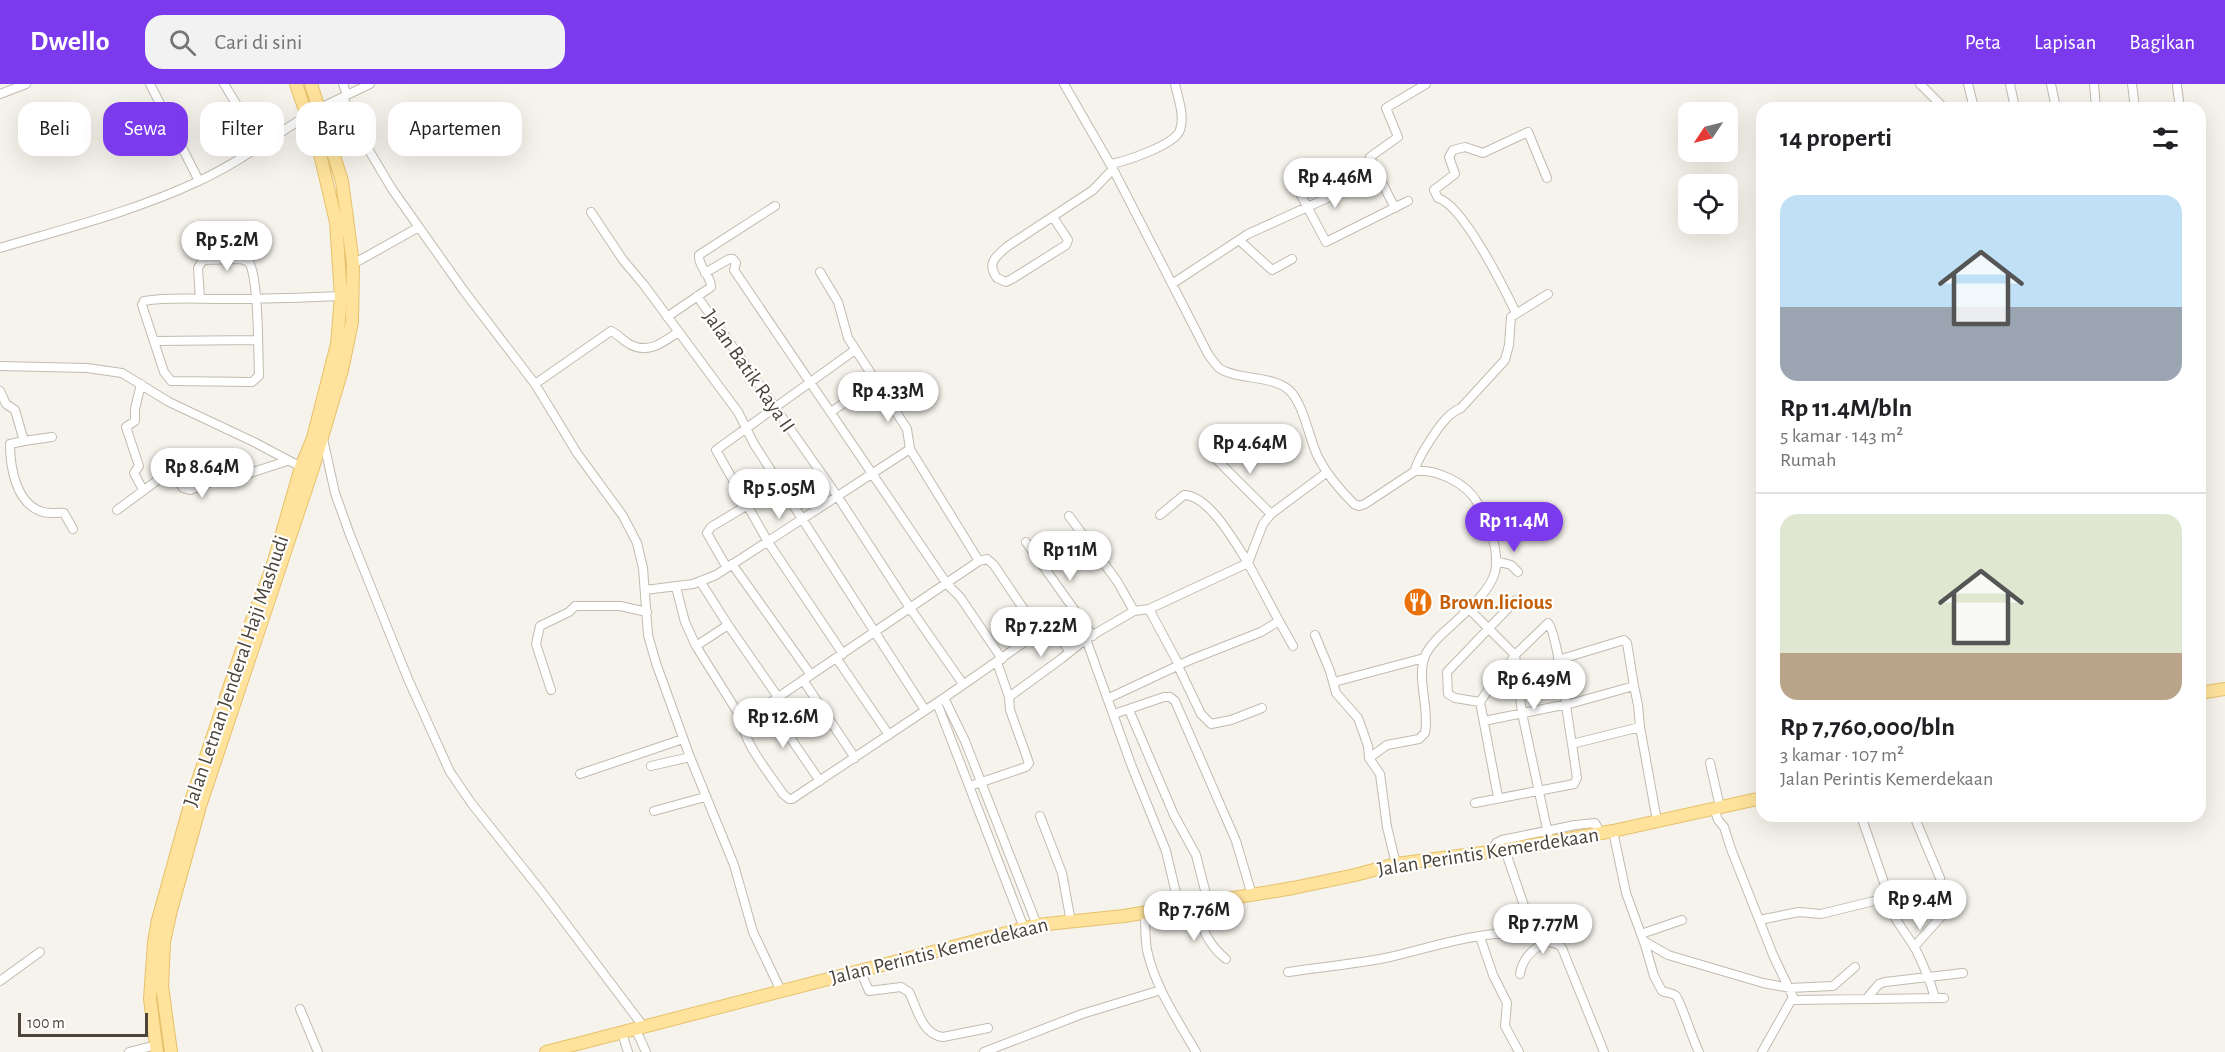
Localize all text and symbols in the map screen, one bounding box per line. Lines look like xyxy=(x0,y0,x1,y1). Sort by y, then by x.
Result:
search box xyxy=(145,15,565,69)
icon: search xyxy=(166,26,199,59)
text: Dwello xyxy=(30,28,109,56)
text: Cari di sini xyxy=(214,31,302,53)
text: Peta xyxy=(1965,32,2001,53)
text: Lapisan xyxy=(2034,32,2096,53)
text: Bagikan xyxy=(2129,32,2195,53)
chip: Beli xyxy=(18,102,91,156)
chip: Sewa xyxy=(103,102,188,156)
chip: Filter xyxy=(200,102,284,156)
chip: Baru xyxy=(296,102,376,156)
chip: Apartemen xyxy=(388,102,522,156)
north arrow xyxy=(1678,102,1738,162)
map controls xyxy=(1678,102,1738,234)
icon: filters xyxy=(2149,122,2182,155)
text: 14 properti xyxy=(1780,125,1892,151)
pin: Rp 4.46M xyxy=(1273,158,1397,209)
text: Rp 4.46M xyxy=(1297,167,1373,187)
button: locate xyxy=(1678,174,1738,234)
pin: Rp 5.2M xyxy=(172,221,282,272)
text: Rp 5.2M xyxy=(195,230,259,250)
icon: home xyxy=(1927,234,2035,342)
street label: Jalan Batik Raya II xyxy=(699,306,799,436)
pin: Rp 4.33M xyxy=(826,372,950,423)
text: Rp 4.33M xyxy=(852,381,924,401)
text: Rp 11.4M/bln xyxy=(1780,395,1912,421)
pin: Rp 4.64M xyxy=(1188,424,1312,475)
text: 5 kamar · 143 m² xyxy=(1780,426,1903,446)
text: Rp 4.64M xyxy=(1212,433,1288,453)
pin: Rp 8.64M xyxy=(140,448,264,499)
text: Rumah xyxy=(1780,450,1836,470)
text: Rp 8.64M xyxy=(165,457,239,477)
pin: Rp 5.05M xyxy=(717,469,841,520)
text: Rp 5.05M xyxy=(743,478,816,498)
pin: Rp 11.4M xyxy=(1452,502,1576,553)
text: Rp 11.4M xyxy=(1479,511,1549,531)
pin: Rp 11M xyxy=(1021,531,1119,582)
street label: Jalan Letnan Jenderal Haji Mashudi xyxy=(180,533,292,809)
text: Rp 11M xyxy=(1042,540,1098,560)
icon: home xyxy=(1927,553,2035,661)
restaurant icon: Brown.licious xyxy=(1402,586,1434,618)
place label: Brown.licious xyxy=(1439,592,1553,613)
pin: Rp 7.22M xyxy=(979,607,1103,658)
text: Rp 7.22M xyxy=(1005,616,1077,636)
pin: Rp 6.49M xyxy=(1472,660,1596,711)
text: Rp 6.49M xyxy=(1497,669,1571,689)
pin: Rp 12.6M xyxy=(721,698,845,749)
text: Rp 12.6M xyxy=(747,707,819,727)
text: Rp 7,760,000/bln xyxy=(1780,714,1955,740)
text: 3 kamar · 107 m² xyxy=(1780,745,1904,765)
text: Jalan Perintis Kemerdekaan xyxy=(1780,769,1993,789)
street label: Jalan Perintis Kemerdekaan xyxy=(1376,824,1600,880)
pin: Rp 9.4M xyxy=(1865,880,1975,931)
text: Rp 9.4M xyxy=(1887,889,1953,909)
pin: Rp 7.76M xyxy=(1132,891,1256,942)
text: Rp 7.76M xyxy=(1158,900,1230,920)
pin: Rp 7.77M xyxy=(1481,904,1605,955)
text: Rp 7.77M xyxy=(1507,913,1579,933)
street label: Jalan Perintis Kemerdekaan xyxy=(828,914,1050,988)
scale bar xyxy=(18,1010,148,1038)
text: 100 m xyxy=(27,1015,65,1031)

